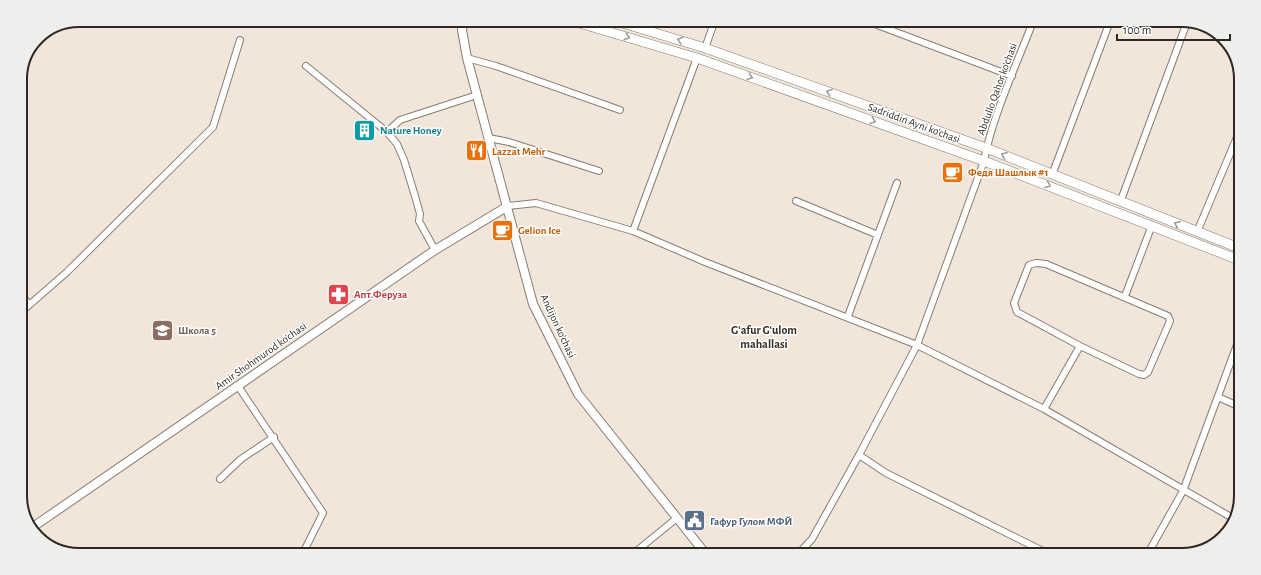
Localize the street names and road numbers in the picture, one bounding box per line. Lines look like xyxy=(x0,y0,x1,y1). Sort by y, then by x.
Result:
street label: Abdullo Qahor ko'chasi xyxy=(975,41,1019,137)
street label: Sadriddin Ayni ko'chasi xyxy=(866,101,962,145)
street label: Andijon ko'chasi xyxy=(538,292,578,360)
street label: Amir Shohmurod ko'chasi xyxy=(213,320,309,392)

